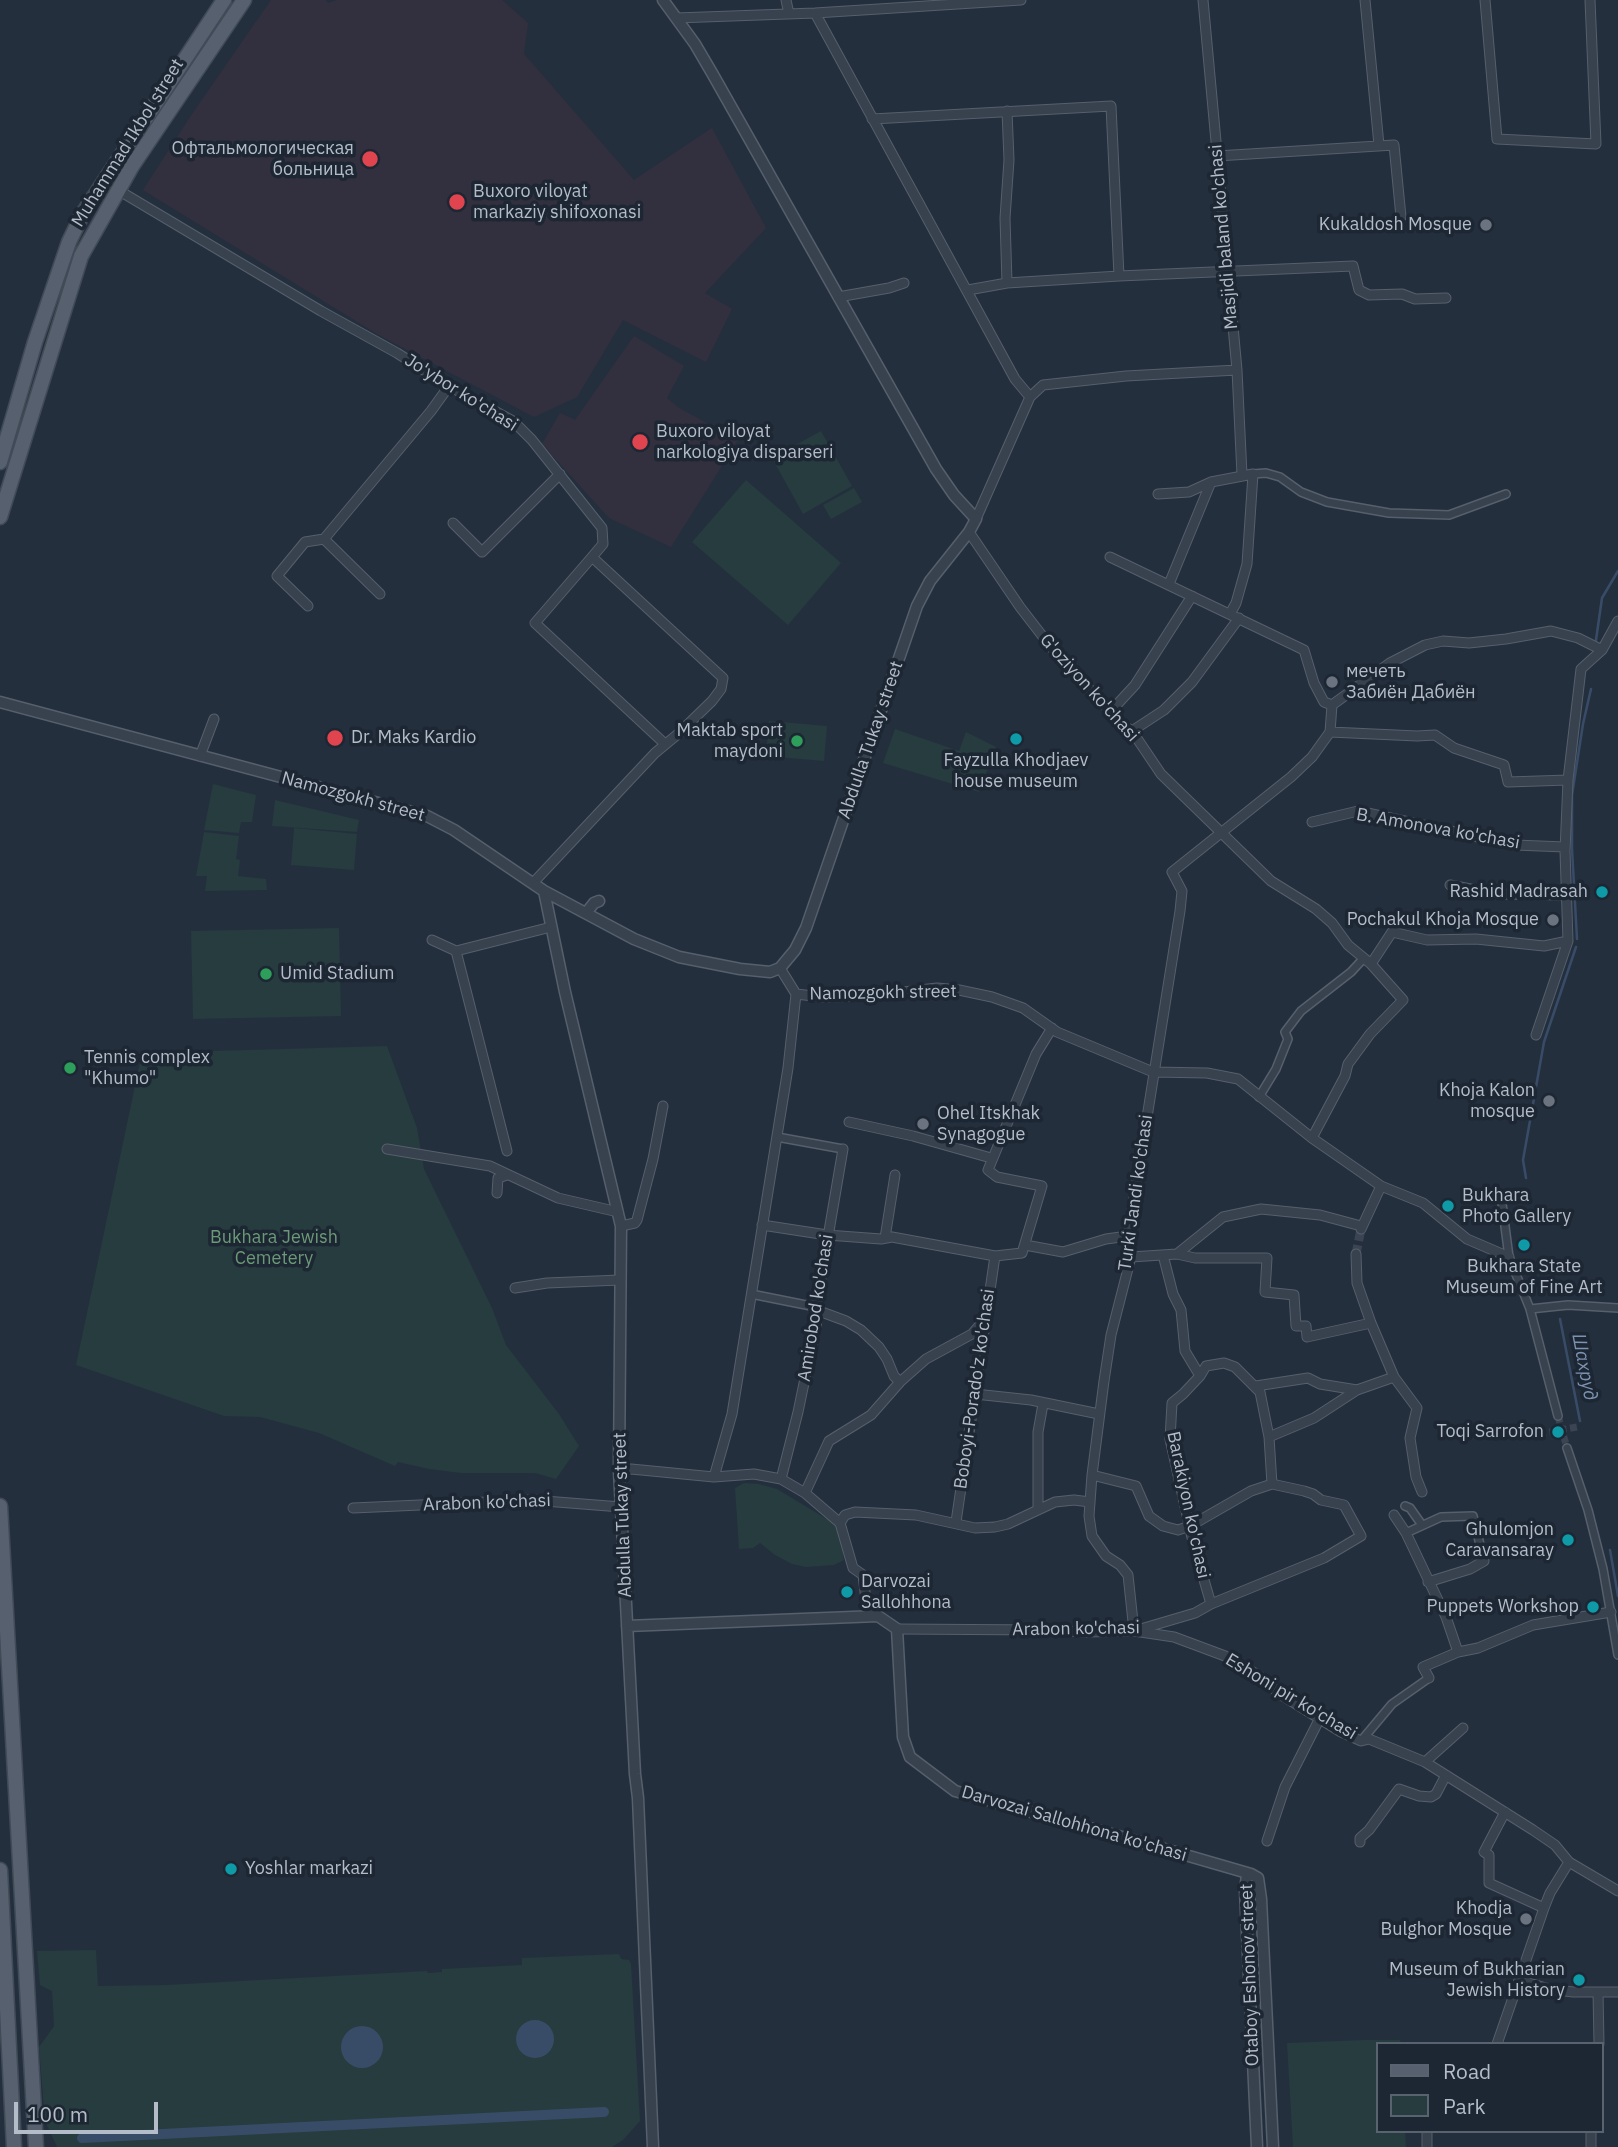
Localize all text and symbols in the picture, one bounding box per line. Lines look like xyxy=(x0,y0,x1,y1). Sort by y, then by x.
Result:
street label: Muhammad Ikbol street xyxy=(67,55,189,231)
place label: Офтальмологическая больница xyxy=(172,138,354,180)
street label: Masjidi baland ko'chasi xyxy=(1205,144,1243,330)
marker: Офтальмологическая больница xyxy=(360,149,380,169)
place label: Buxoro viloyat markaziy shifoxonasi xyxy=(473,181,641,224)
marker: Buxoro viloyat markaziy shifoxonasi xyxy=(447,192,467,212)
place label: Kukaldosh Mosque xyxy=(1319,214,1472,236)
marker: Kukaldosh Mosque xyxy=(1478,217,1494,233)
street label: Jo'ybor ko'chasi xyxy=(401,350,521,436)
place label: Buxoro viloyat narkologiya disparseri xyxy=(656,421,833,464)
marker: Buxoro viloyat narkologiya disparseri xyxy=(630,432,650,452)
street label: G'oziyon ko'chasi xyxy=(1035,630,1143,746)
street label: Abdulla Tukay street xyxy=(834,658,908,822)
place label: мечеть Забиён Дабиён xyxy=(1346,661,1476,704)
marker: мечеть Забиён Дабиён xyxy=(1324,674,1340,690)
place label: Maktab sport maydoni xyxy=(677,720,783,762)
place label: Dr. Maks Kardio xyxy=(351,727,476,749)
marker: Dr. Maks Kardio xyxy=(325,728,345,748)
marker: Fayzulla Khodjaev house museum xyxy=(1008,731,1024,747)
marker: Maktab sport maydoni xyxy=(789,733,805,749)
place label: Fayzulla Khodjaev house museum xyxy=(944,750,1088,792)
street label: Namozgokh street xyxy=(279,767,427,827)
street label: B. Amonova ko'chasi xyxy=(1355,804,1521,854)
place label: Rashid Madrasah xyxy=(1449,881,1588,903)
marker: Rashid Madrasah xyxy=(1594,884,1610,900)
place label: Pochakul Khoja Mosque xyxy=(1347,909,1539,931)
marker: Pochakul Khoja Mosque xyxy=(1545,912,1561,928)
place label: Umid Stadium xyxy=(280,963,394,985)
marker: Umid Stadium xyxy=(258,966,274,982)
street label: Namozgokh street xyxy=(809,981,957,1005)
place label: Tennis complex "Khumo" xyxy=(84,1047,210,1090)
marker: Tennis complex "Khumo" xyxy=(62,1060,78,1076)
place label: Khoja Kalon mosque xyxy=(1439,1080,1535,1122)
marker: Khoja Kalon mosque xyxy=(1541,1093,1557,1109)
place label: Ohel Itskhak Synagogue xyxy=(937,1103,1040,1146)
street label: Turki Jandi ko'chasi xyxy=(1114,1113,1158,1273)
marker: Ohel Itskhak Synagogue xyxy=(915,1116,931,1132)
place label: Bukhara Photo Gallery xyxy=(1462,1185,1571,1228)
marker: Bukhara Photo Gallery xyxy=(1440,1198,1456,1214)
park label: Bukhara Jewish Cemetery xyxy=(210,1227,338,1270)
street label: Amirobod ko'chasi xyxy=(794,1233,838,1383)
marker: Bukhara State Museum of Fine Art xyxy=(1516,1237,1532,1253)
place label: Bukhara State Museum of Fine Art xyxy=(1445,1256,1603,1298)
street label: Boboyi-Porado'z ko'chasi xyxy=(950,1287,1000,1491)
water label: Шахруд xyxy=(1566,1331,1602,1403)
place label: Toqi Sarrofon xyxy=(1436,1421,1544,1443)
marker: Toqi Sarrofon xyxy=(1550,1424,1566,1440)
street label: Barakiyon ko'chasi xyxy=(1162,1429,1214,1581)
street label: Abdulla Tukay street xyxy=(609,1432,637,1598)
street label: Arabon ko'chasi xyxy=(423,1490,551,1516)
place label: Ghulomjon Caravansaray xyxy=(1445,1519,1554,1562)
marker: Ghulomjon Caravansaray xyxy=(1560,1532,1576,1548)
place label: Darvozai Sallohhona xyxy=(861,1571,951,1614)
marker: Darvozai Sallohhona xyxy=(839,1584,855,1600)
place label: Puppets Workshop xyxy=(1427,1596,1579,1618)
marker: Puppets Workshop xyxy=(1585,1599,1601,1615)
street label: Arabon ko'chasi xyxy=(1012,1617,1140,1641)
street label: Eshoni pir ko'chasi xyxy=(1221,1649,1361,1745)
street label: Darvozai Sallohhona ko'chasi xyxy=(959,1781,1189,1867)
place label: Yoshlar markazi xyxy=(245,1858,373,1880)
marker: Yoshlar markazi xyxy=(223,1861,239,1877)
street label: Otaboy Eshonov street xyxy=(1236,1883,1264,2067)
place label: Khodja Bulghor Mosque xyxy=(1380,1898,1512,1940)
marker: Khodja Bulghor Mosque xyxy=(1518,1911,1534,1927)
place label: Museum of Bukharian Jewish History xyxy=(1389,1959,1565,2002)
marker: Museum of Bukharian Jewish History xyxy=(1571,1972,1587,1988)
legend xyxy=(1376,2042,1604,2133)
text: Road xyxy=(1443,2057,1491,2085)
scale bar xyxy=(18,2088,161,2132)
text: Park xyxy=(1443,2092,1486,2120)
text: 100 m xyxy=(27,2100,88,2128)

